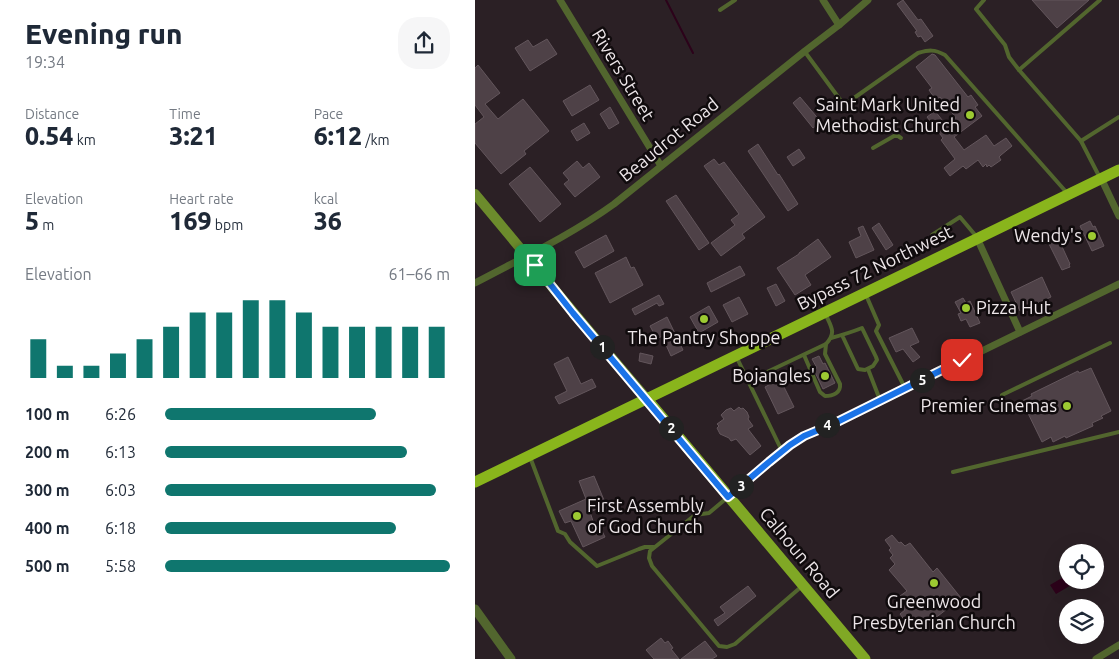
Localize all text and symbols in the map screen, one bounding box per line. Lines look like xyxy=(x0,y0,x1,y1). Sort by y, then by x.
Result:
button: share xyxy=(398,17,450,69)
text: Evening run xyxy=(25,18,183,49)
street label: Rivers Street xyxy=(589,25,659,124)
text: 19:34 xyxy=(25,53,65,71)
street label: Beaudrot Road xyxy=(615,93,722,185)
place label: Saint Mark United Methodist Church xyxy=(816,94,960,135)
text: Distance xyxy=(25,106,79,122)
text: Time xyxy=(169,106,201,122)
text: Pace xyxy=(314,106,343,122)
marker: Saint Mark United Methodist Church xyxy=(964,109,976,121)
text: 0.54 xyxy=(25,122,73,150)
text: 3:21 xyxy=(169,122,218,150)
text: 6:12 xyxy=(314,122,362,150)
text: km xyxy=(73,132,96,148)
text: /km xyxy=(362,132,390,148)
text: Elevation xyxy=(25,191,83,207)
text: Heart rate xyxy=(169,191,234,207)
text: kcal xyxy=(314,191,338,207)
text: 5 xyxy=(25,207,39,235)
text: 169 xyxy=(169,207,212,235)
text: 36 xyxy=(314,207,342,235)
text: m xyxy=(39,217,54,233)
text: bpm xyxy=(212,217,243,233)
street label: Bypass 72 Northwest xyxy=(794,221,956,313)
place label: Wendy's xyxy=(1014,225,1082,245)
marker: Wendy's xyxy=(1086,230,1098,242)
pin xyxy=(514,244,556,286)
icon: arrive xyxy=(521,251,549,279)
text: Elevation xyxy=(25,265,92,283)
text: 61–66 m xyxy=(388,265,450,283)
place label: Pizza Hut xyxy=(976,297,1051,317)
marker: Pizza Hut xyxy=(960,302,972,314)
marker: The Pantry Shoppe xyxy=(698,313,710,325)
place label: The Pantry Shoppe xyxy=(628,327,780,347)
pin: 1 xyxy=(589,334,615,360)
text: 1 xyxy=(599,339,606,355)
pin xyxy=(941,339,983,381)
icon: check xyxy=(948,346,976,374)
place label: Bojangles' xyxy=(732,365,815,385)
pin: 5 xyxy=(909,368,935,392)
marker: Bojangles' xyxy=(819,370,831,382)
text: 5 xyxy=(919,372,926,388)
place label: Premier Cinemas xyxy=(920,395,1057,415)
marker: Premier Cinemas xyxy=(1061,400,1073,412)
text: 100 m xyxy=(25,405,70,423)
text: 6:26 xyxy=(105,405,136,423)
pin: 4 xyxy=(815,412,839,438)
pin: 2 xyxy=(659,416,683,440)
text: 4 xyxy=(824,417,831,433)
text: 2 xyxy=(668,420,675,436)
text: 200 m xyxy=(25,443,70,461)
text: 6:13 xyxy=(105,443,136,461)
pin: 3 xyxy=(729,474,753,498)
text: 3 xyxy=(738,478,745,494)
text: 300 m xyxy=(25,481,70,499)
text: 6:03 xyxy=(105,481,136,499)
place label: First Assembly of God Church xyxy=(587,495,704,536)
street label: Calhoun Road xyxy=(756,503,843,602)
marker: First Assembly of God Church xyxy=(571,510,583,522)
text: 400 m xyxy=(25,519,70,537)
text: 6:18 xyxy=(105,519,136,537)
map controls xyxy=(1059,544,1104,644)
button: locate xyxy=(1059,544,1104,589)
text: 500 m xyxy=(25,557,70,575)
text: 5:58 xyxy=(105,557,136,575)
marker: Greenwood Presbyterian Church xyxy=(928,577,940,589)
place label: Greenwood Presbyterian Church xyxy=(852,591,1016,632)
button: layers xyxy=(1059,599,1104,644)

